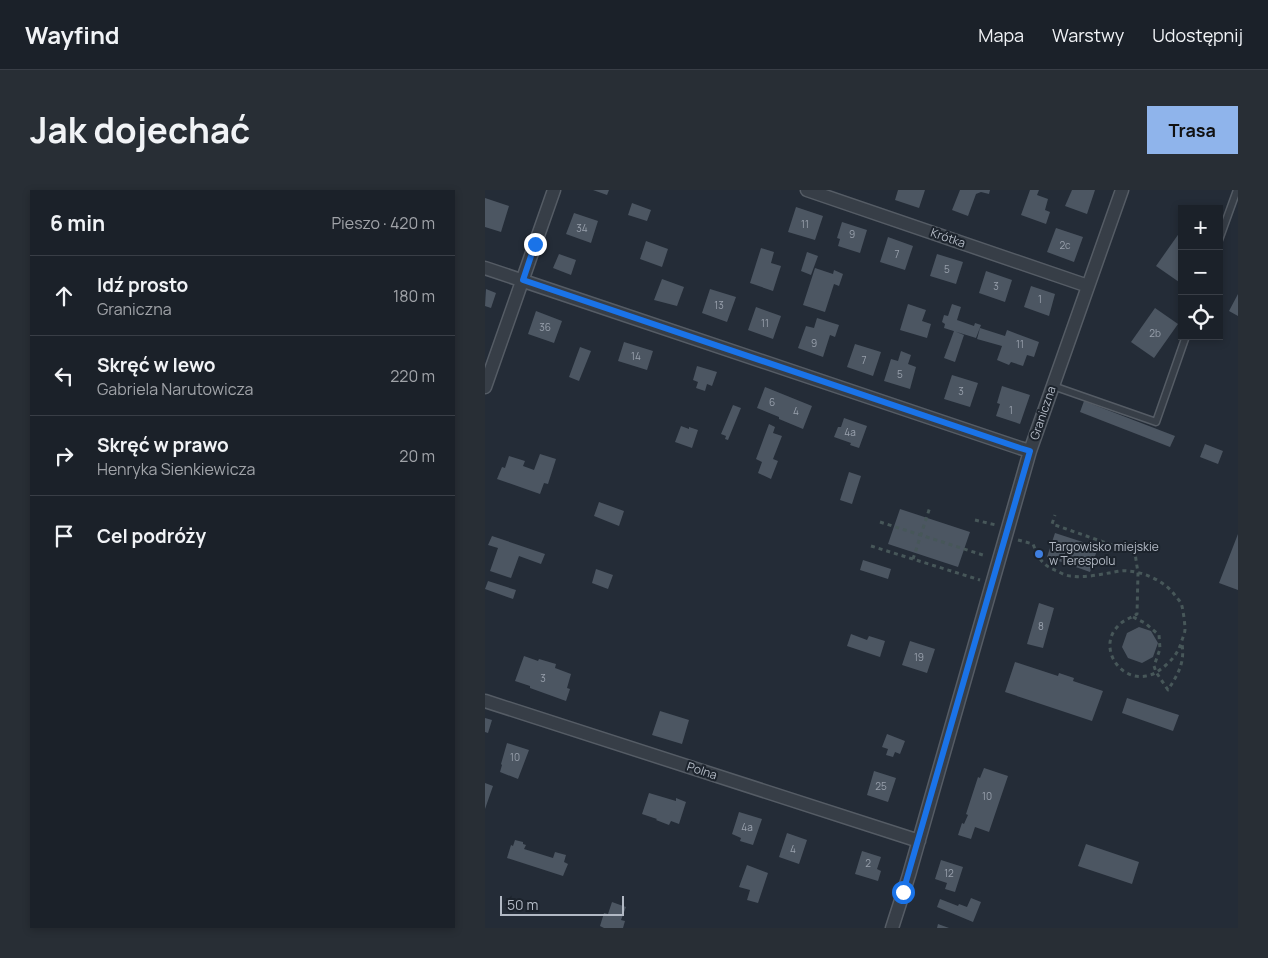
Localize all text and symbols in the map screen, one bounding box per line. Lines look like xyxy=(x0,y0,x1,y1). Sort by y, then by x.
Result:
text: Wayfind xyxy=(25,18,120,51)
text: Mapa xyxy=(978,23,1024,47)
text: Warstwy xyxy=(1052,23,1124,47)
text: Udostępnij xyxy=(1152,23,1243,47)
text: Jak dojechać xyxy=(30,106,250,154)
button: Trasa xyxy=(1147,106,1238,154)
map controls xyxy=(1178,205,1223,340)
button: + xyxy=(1178,205,1223,250)
text: 6 min xyxy=(50,209,105,237)
text: Pieszo · 420 m xyxy=(331,212,435,234)
house number: 11 xyxy=(801,217,809,231)
house number: 34 xyxy=(576,221,588,235)
street label: Krótka xyxy=(928,224,968,251)
house number: 9 xyxy=(849,227,855,241)
route end xyxy=(524,233,547,256)
house number: 2c xyxy=(1059,238,1071,252)
house number: 7 xyxy=(894,247,900,261)
button: − xyxy=(1178,250,1223,295)
house number: 5 xyxy=(944,262,950,276)
text: Idź prosto xyxy=(97,272,188,298)
house number: 3 xyxy=(993,279,999,293)
icon: ahead xyxy=(50,282,78,310)
text: 180 m xyxy=(393,285,435,307)
house number: 1 xyxy=(1038,292,1042,306)
button: locate xyxy=(1178,295,1223,340)
text: Graniczna xyxy=(97,298,172,320)
house number: 13 xyxy=(714,298,724,312)
house number: 11 xyxy=(761,316,769,330)
house number: 36 xyxy=(539,320,551,334)
house number: 2b xyxy=(1149,326,1161,340)
house number: 9 xyxy=(811,336,817,350)
house number: 11 xyxy=(1016,337,1024,351)
house number: 14 xyxy=(631,349,641,363)
text: Skręć w lewo xyxy=(97,352,216,378)
house number: 7 xyxy=(861,353,867,367)
icon: left xyxy=(50,362,78,390)
text: 220 m xyxy=(390,365,435,387)
house number: 5 xyxy=(897,367,903,381)
text: Gabriela Narutowicza xyxy=(97,378,253,400)
house number: 3 xyxy=(958,384,964,398)
street label: Graniczna xyxy=(1025,384,1060,442)
house number: 6 xyxy=(769,395,775,409)
house number: 1 xyxy=(1009,403,1013,417)
house number: 4 xyxy=(793,404,799,418)
house number: 4a xyxy=(844,425,856,439)
text: Skręć w prawo xyxy=(97,432,229,458)
icon: right xyxy=(50,442,78,470)
text: 20 m xyxy=(399,445,435,467)
text: Henryka Sienkiewicza xyxy=(97,458,255,480)
icon: arrive xyxy=(50,522,78,550)
text: Cel podróży xyxy=(97,523,206,549)
place label: Targowisko miejskie w Terespolu xyxy=(1049,538,1159,569)
marker: Targowisko miejskie w Terespolu xyxy=(1033,548,1045,560)
house number: 8 xyxy=(1038,619,1044,633)
house number: 19 xyxy=(914,650,924,664)
house number: 3 xyxy=(540,671,546,685)
house number: 10 xyxy=(510,750,520,764)
street label: Polna xyxy=(685,758,719,783)
house number: 25 xyxy=(875,779,887,793)
house number: 10 xyxy=(982,789,992,803)
house number: 4a xyxy=(741,820,753,834)
house number: 4 xyxy=(790,842,796,856)
house number: 2 xyxy=(865,856,871,870)
house number: 12 xyxy=(944,866,954,880)
route start xyxy=(892,881,915,904)
scale bar xyxy=(500,893,624,916)
text: 50 m xyxy=(507,895,538,914)

